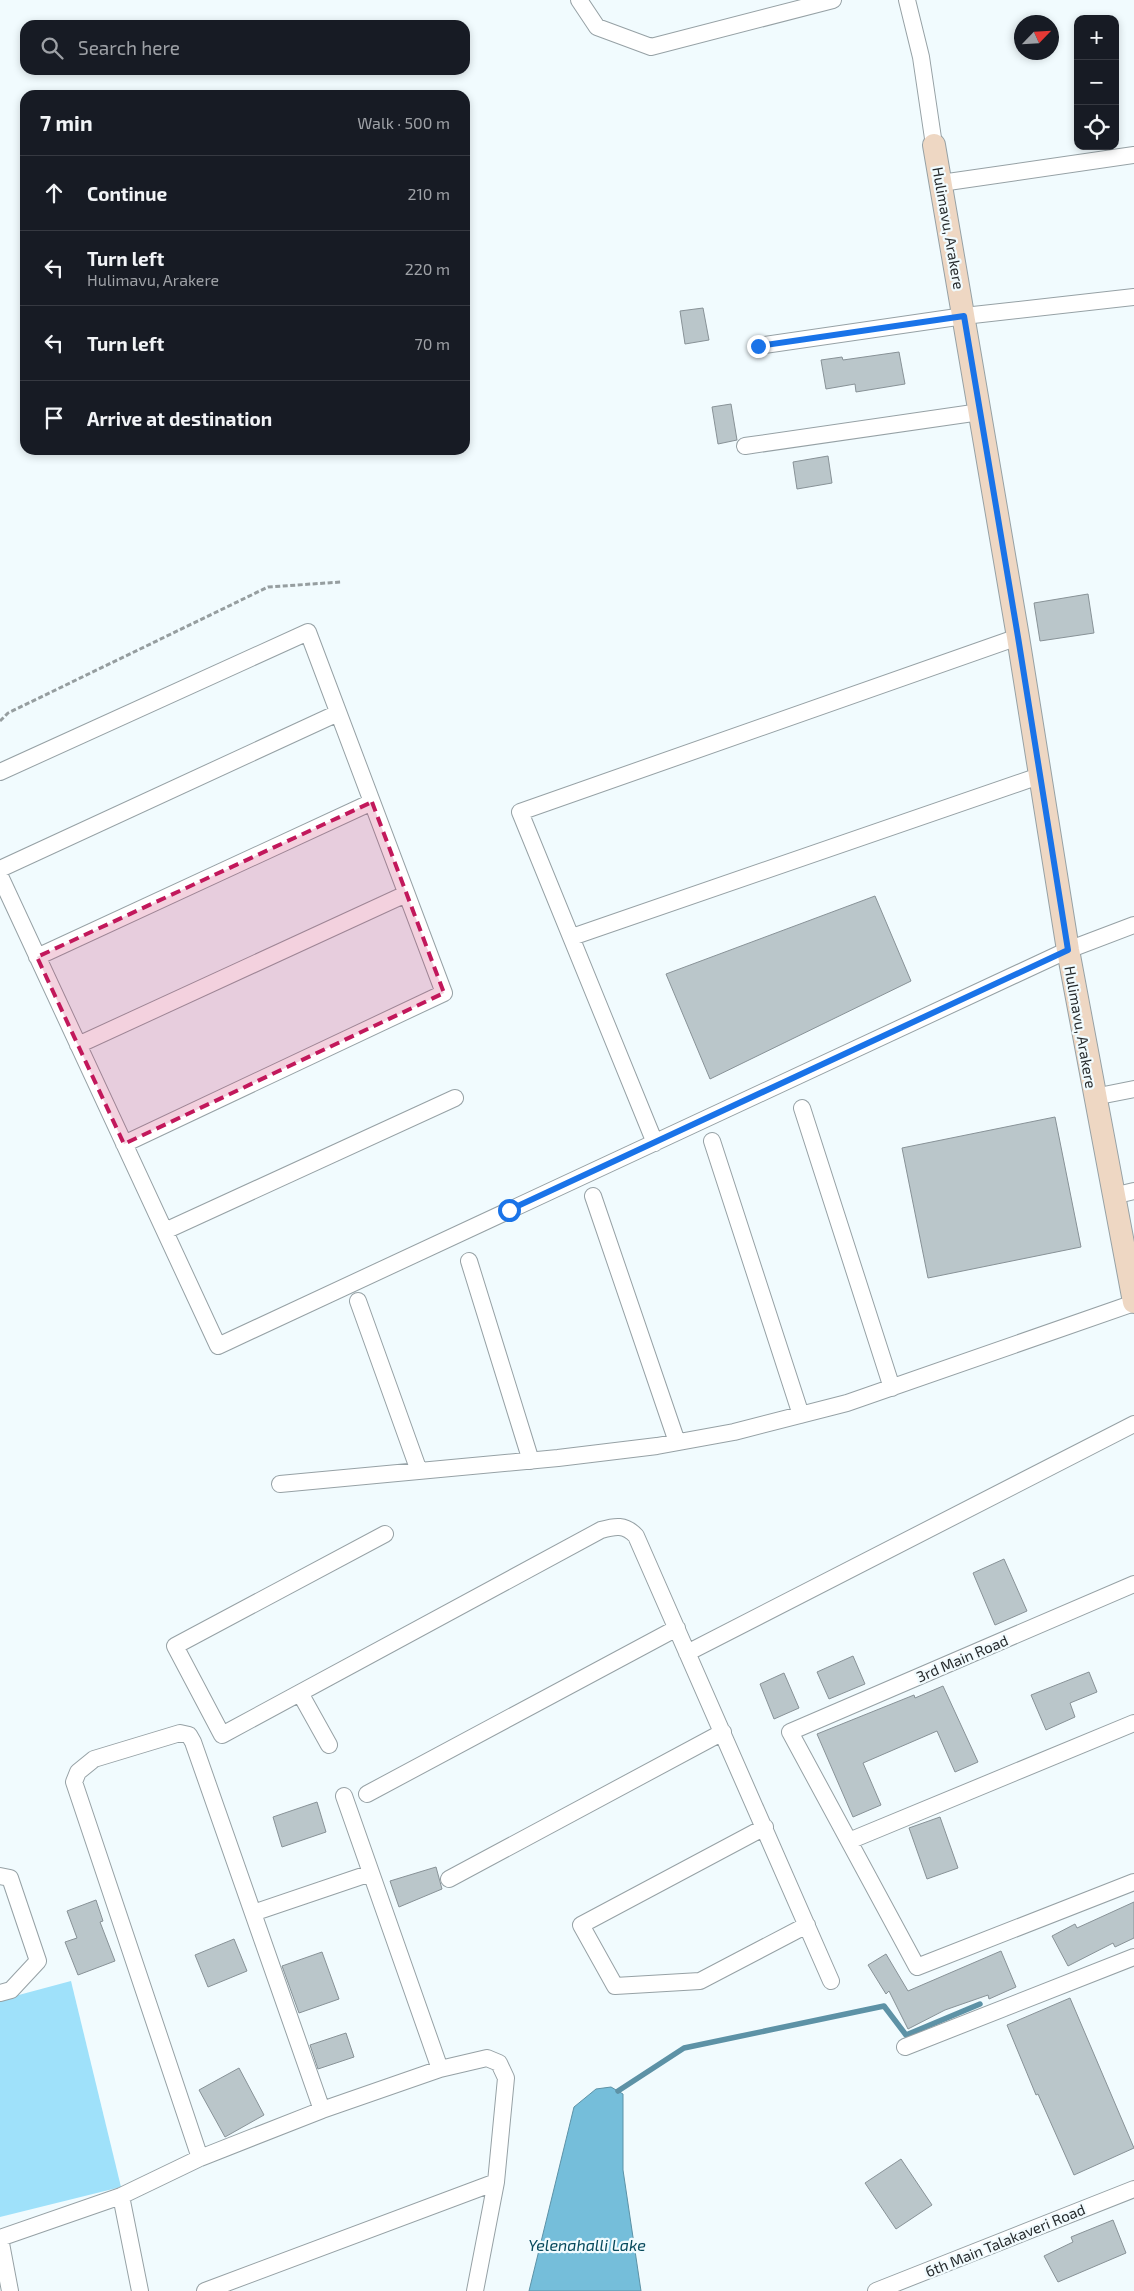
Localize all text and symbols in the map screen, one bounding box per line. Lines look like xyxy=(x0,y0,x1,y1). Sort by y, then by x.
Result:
north arrow xyxy=(1014,15,1059,60)
map controls xyxy=(1074,15,1119,150)
button: + xyxy=(1074,15,1119,60)
search box xyxy=(20,20,470,75)
icon: search xyxy=(38,34,66,62)
text: Search here xyxy=(78,36,180,59)
button: − xyxy=(1074,60,1119,105)
button: locate xyxy=(1074,105,1119,150)
text: 7 min xyxy=(40,110,93,135)
text: Walk · 500 m xyxy=(357,113,450,132)
street label: Hulimavu, Arakere xyxy=(929,165,969,291)
icon: ahead xyxy=(40,179,68,207)
text: Continue xyxy=(87,182,167,205)
text: 210 m xyxy=(407,184,450,203)
text: Turn left xyxy=(87,247,164,270)
icon: left xyxy=(40,254,68,282)
text: 220 m xyxy=(405,259,450,278)
text: Hulimavu, Arakere xyxy=(87,270,219,289)
icon: left xyxy=(40,329,68,357)
text: Turn left xyxy=(87,332,164,355)
text: 70 m xyxy=(415,334,450,353)
route end xyxy=(747,335,770,358)
icon: arrive xyxy=(40,404,68,432)
text: Arrive at destination xyxy=(87,407,272,430)
street label: Hulimavu, Arakere xyxy=(1061,964,1101,1090)
route start xyxy=(498,1199,521,1222)
street label: 3rd Main Road xyxy=(913,1631,1011,1685)
street label: 6th Main Talakaveri Road xyxy=(922,2200,1088,2280)
water label: Yelenahalli Lake xyxy=(528,2235,646,2254)

